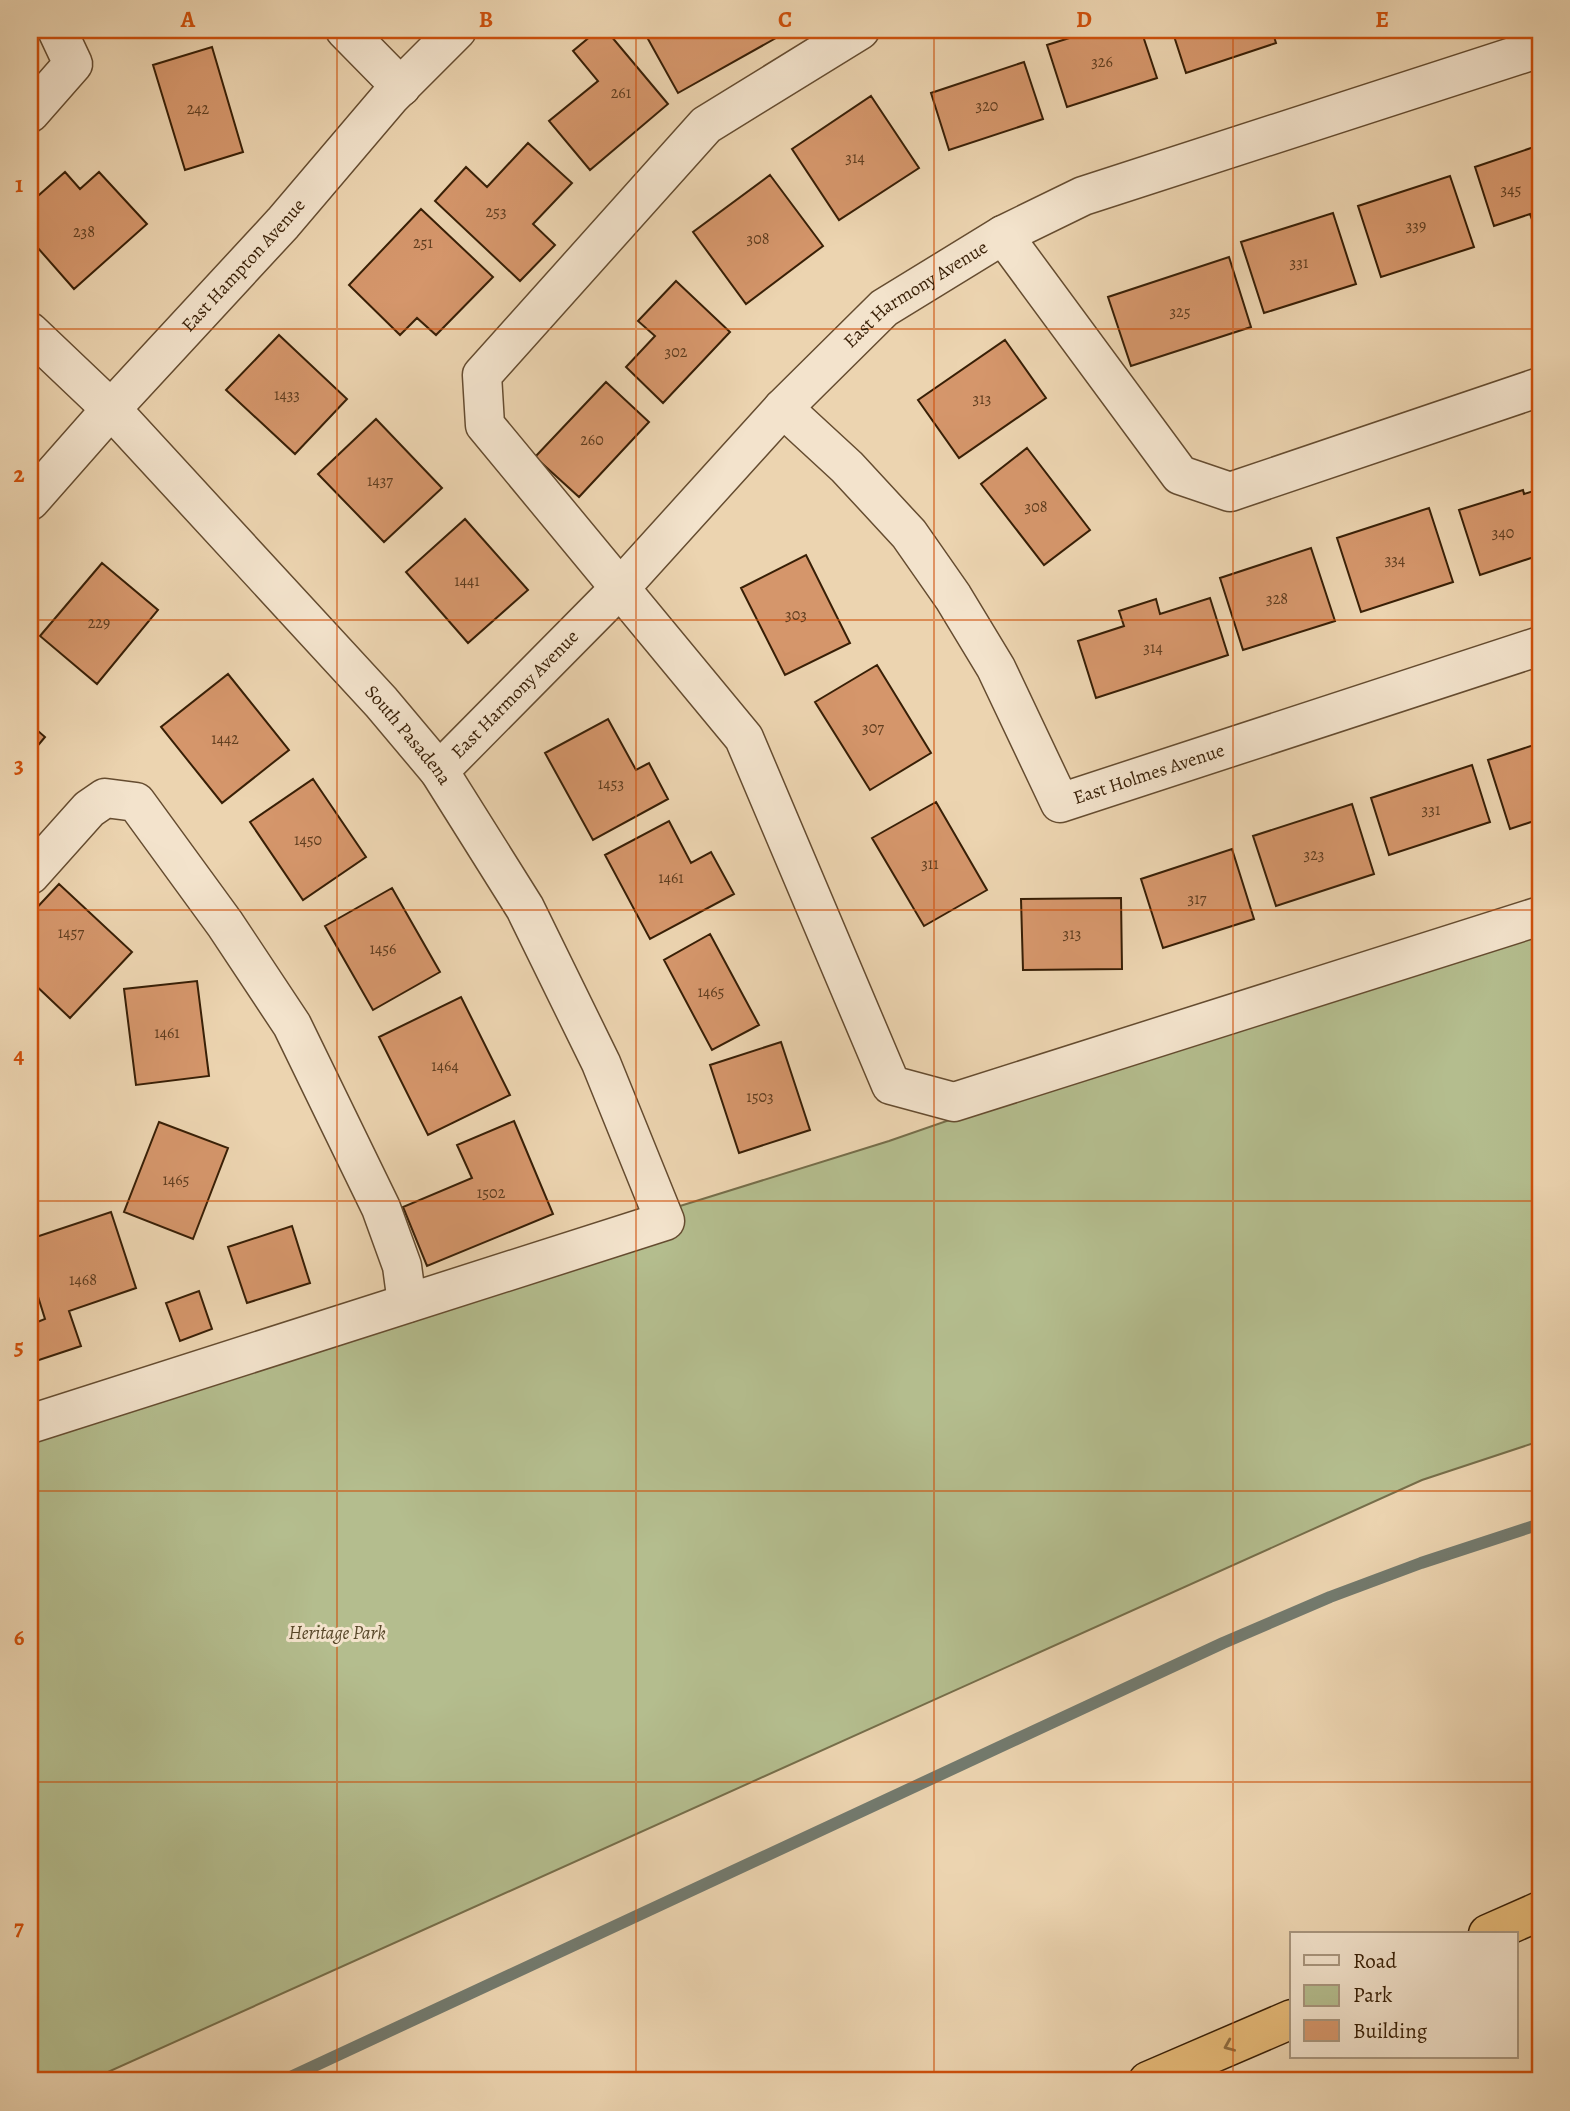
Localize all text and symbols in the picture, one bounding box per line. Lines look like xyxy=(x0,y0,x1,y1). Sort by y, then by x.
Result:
text: A xyxy=(180,4,196,35)
text: B xyxy=(479,4,493,35)
text: C xyxy=(778,4,792,35)
text: D xyxy=(1076,4,1092,35)
text: E xyxy=(1375,4,1389,35)
house number: 326 xyxy=(1091,51,1113,73)
house number: 261 xyxy=(611,82,632,104)
house number: 320 xyxy=(976,95,998,117)
house number: 242 xyxy=(187,98,210,120)
house number: 314 xyxy=(845,147,865,169)
text: 1 xyxy=(15,169,23,200)
house number: 345 xyxy=(1501,179,1522,201)
street label: East Hampton Avenue xyxy=(176,193,311,338)
house number: 253 xyxy=(485,201,507,223)
house number: 339 xyxy=(1406,215,1426,237)
house number: 238 xyxy=(73,221,95,243)
house number: 308 xyxy=(747,228,769,250)
house number: 251 xyxy=(413,232,434,254)
street label: East Harmony Avenue xyxy=(838,234,993,354)
house number: 331 xyxy=(1290,252,1309,274)
house number: 325 xyxy=(1169,301,1191,323)
house number: 302 xyxy=(665,341,688,363)
house number: 1433 xyxy=(274,384,300,406)
house number: 313 xyxy=(973,388,991,410)
house number: 260 xyxy=(580,429,604,451)
text: 2 xyxy=(13,459,25,490)
house number: 1437 xyxy=(367,470,393,492)
house number: 308 xyxy=(1025,496,1047,518)
house number: 340 xyxy=(1492,522,1514,544)
house number: 334 xyxy=(1385,549,1405,571)
house number: 1441 xyxy=(454,570,480,592)
house number: 328 xyxy=(1266,588,1288,610)
house number: 303 xyxy=(785,604,807,626)
house number: 229 xyxy=(88,612,110,634)
street label: East Harmony Avenue xyxy=(445,624,585,764)
house number: 314 xyxy=(1143,637,1163,659)
street label: South Pasadena xyxy=(359,679,458,790)
house number: 307 xyxy=(862,717,884,739)
house number: 1442 xyxy=(211,728,239,750)
street label: East Holmes Avenue xyxy=(1070,737,1228,811)
text: 3 xyxy=(14,750,24,781)
house number: 1453 xyxy=(598,773,624,795)
house number: 331 xyxy=(1422,799,1441,821)
house number: 1450 xyxy=(294,829,322,851)
house number: 323 xyxy=(1304,844,1324,866)
house number: 311 xyxy=(921,853,939,875)
house number: 1461 xyxy=(658,867,684,889)
house number: 317 xyxy=(1188,888,1207,910)
house number: 1457 xyxy=(58,922,84,944)
house number: 313 xyxy=(1063,923,1081,945)
house number: 1456 xyxy=(370,938,397,960)
house number: 1465 xyxy=(698,981,725,1003)
house number: 1461 xyxy=(154,1022,180,1044)
text: 4 xyxy=(14,1040,25,1071)
house number: 1464 xyxy=(431,1055,459,1077)
house number: 1503 xyxy=(746,1086,774,1108)
house number: 1465 xyxy=(163,1169,190,1191)
house number: 1502 xyxy=(477,1182,506,1204)
house number: 1468 xyxy=(69,1269,97,1291)
text: 5 xyxy=(14,1331,24,1362)
park label: Heritage Park xyxy=(288,1620,386,1646)
text: 6 xyxy=(14,1622,25,1653)
text: 7 xyxy=(14,1912,24,1943)
legend xyxy=(1290,1932,1518,2058)
text: Road xyxy=(1353,1947,1397,1975)
text: Park xyxy=(1353,1981,1393,2009)
text: Building xyxy=(1353,2017,1428,2045)
one-way arrow xyxy=(1224,2038,1236,2052)

